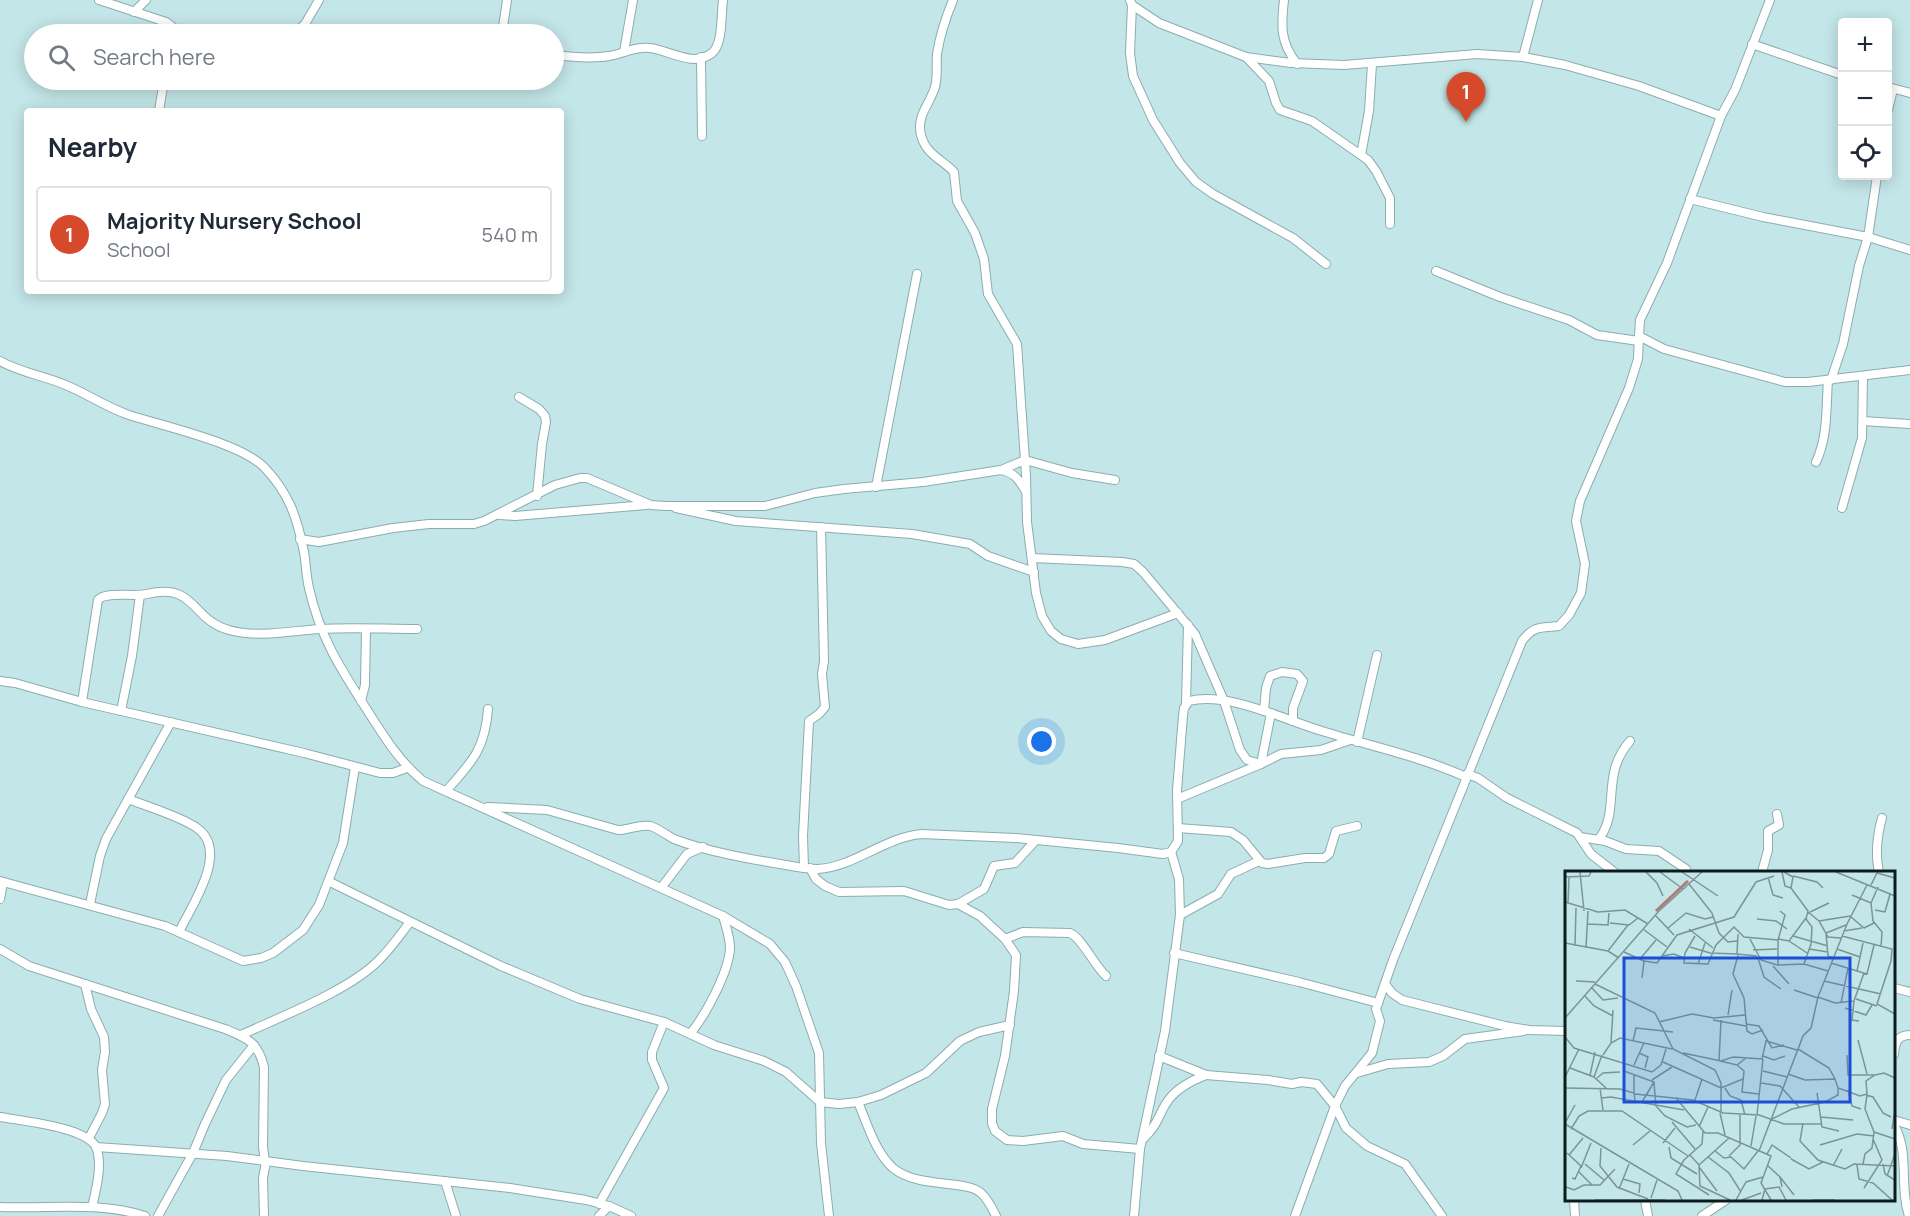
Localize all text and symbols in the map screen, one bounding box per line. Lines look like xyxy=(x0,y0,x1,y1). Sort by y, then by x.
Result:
map controls xyxy=(1838,18,1892,180)
button: + xyxy=(1838,18,1892,72)
search box xyxy=(24,24,564,90)
icon: search xyxy=(45,41,78,74)
text: Search here xyxy=(93,42,215,72)
pin: 1 xyxy=(1446,72,1486,122)
button: − xyxy=(1838,72,1892,126)
button: locate xyxy=(1838,126,1892,180)
text: Nearby xyxy=(48,129,137,165)
text: Majority Nursery School xyxy=(107,206,362,236)
text: 1 xyxy=(65,221,74,248)
text: 540 m xyxy=(482,221,538,248)
text: School xyxy=(107,236,171,263)
your location xyxy=(1027,727,1056,756)
inset map xyxy=(1565,871,1895,1201)

